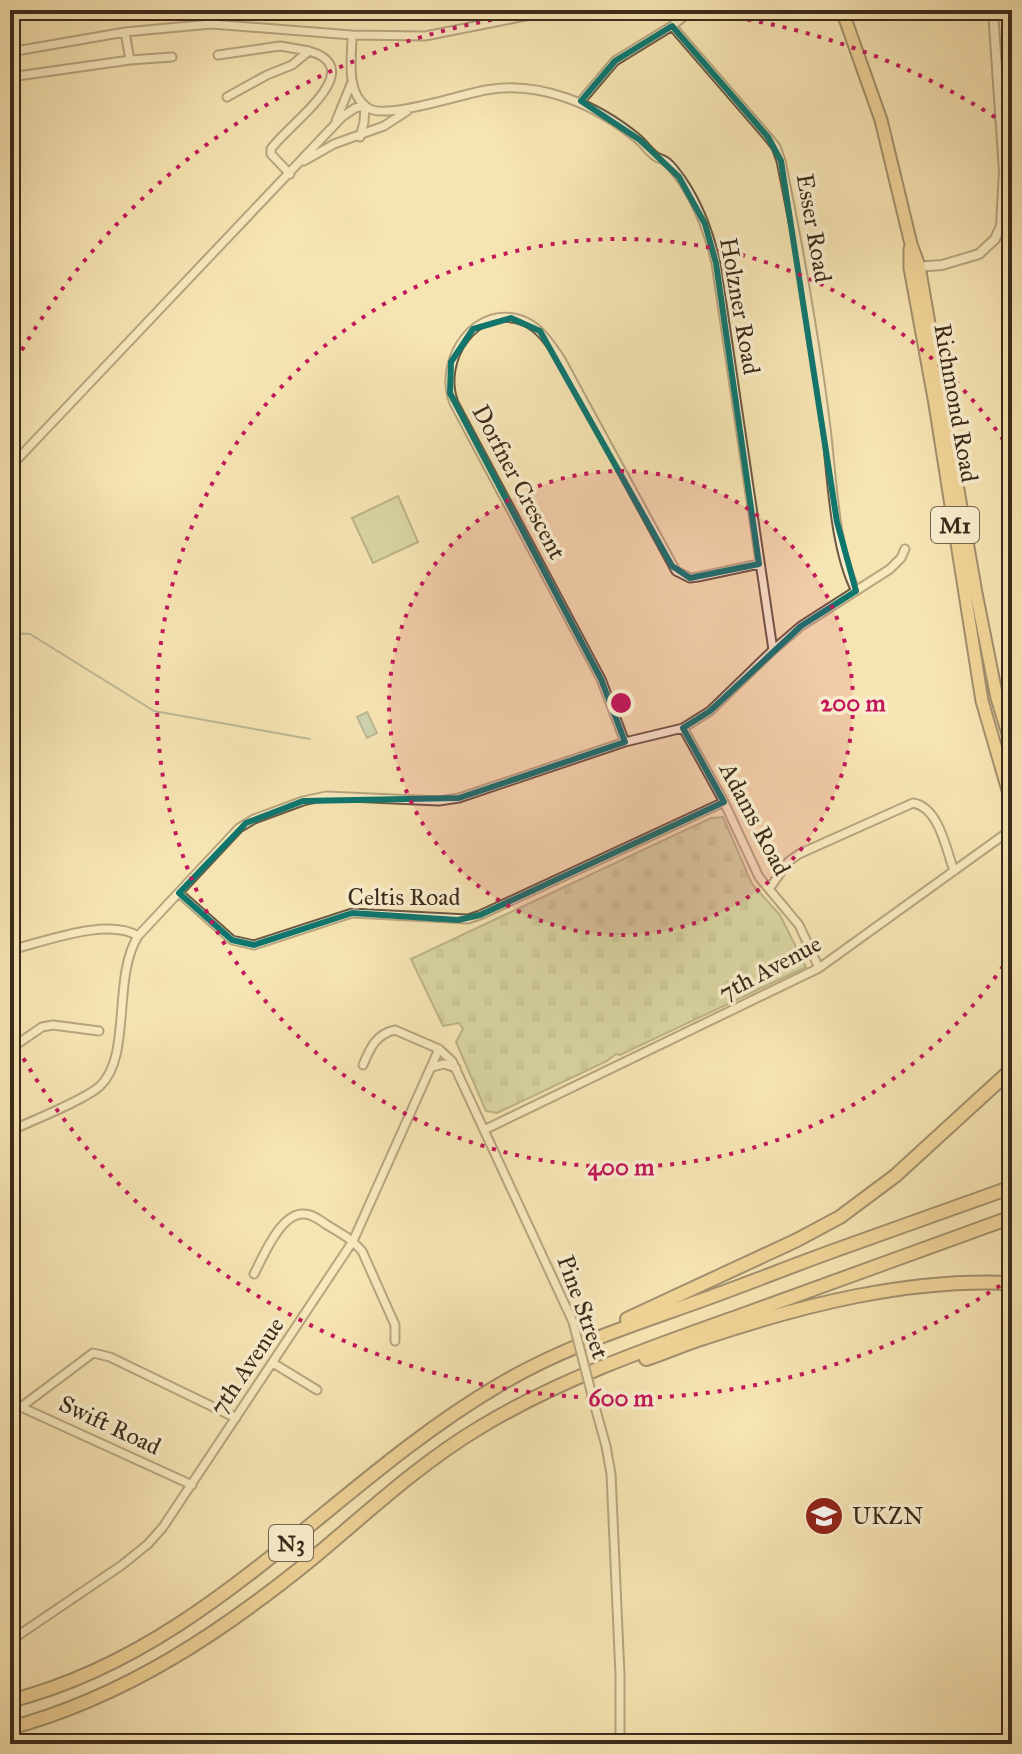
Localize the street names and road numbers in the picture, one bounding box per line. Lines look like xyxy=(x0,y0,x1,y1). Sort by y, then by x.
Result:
street label: Esser Road xyxy=(790,171,838,285)
street label: Holzner Road xyxy=(713,235,767,377)
street label: Richmond Road xyxy=(927,321,985,485)
street label: Dorfner Crescent xyxy=(466,400,573,565)
road number: M1 xyxy=(931,507,979,543)
street label: Adams Road xyxy=(712,757,797,881)
street label: Celtis Road xyxy=(348,882,460,912)
street label: 7th Avenue xyxy=(714,928,826,1008)
street label: Pine Street xyxy=(550,1251,616,1363)
street label: 7th Avenue xyxy=(203,1311,291,1421)
street label: Swift Road xyxy=(54,1388,166,1462)
road number: N3 xyxy=(269,1525,313,1561)

